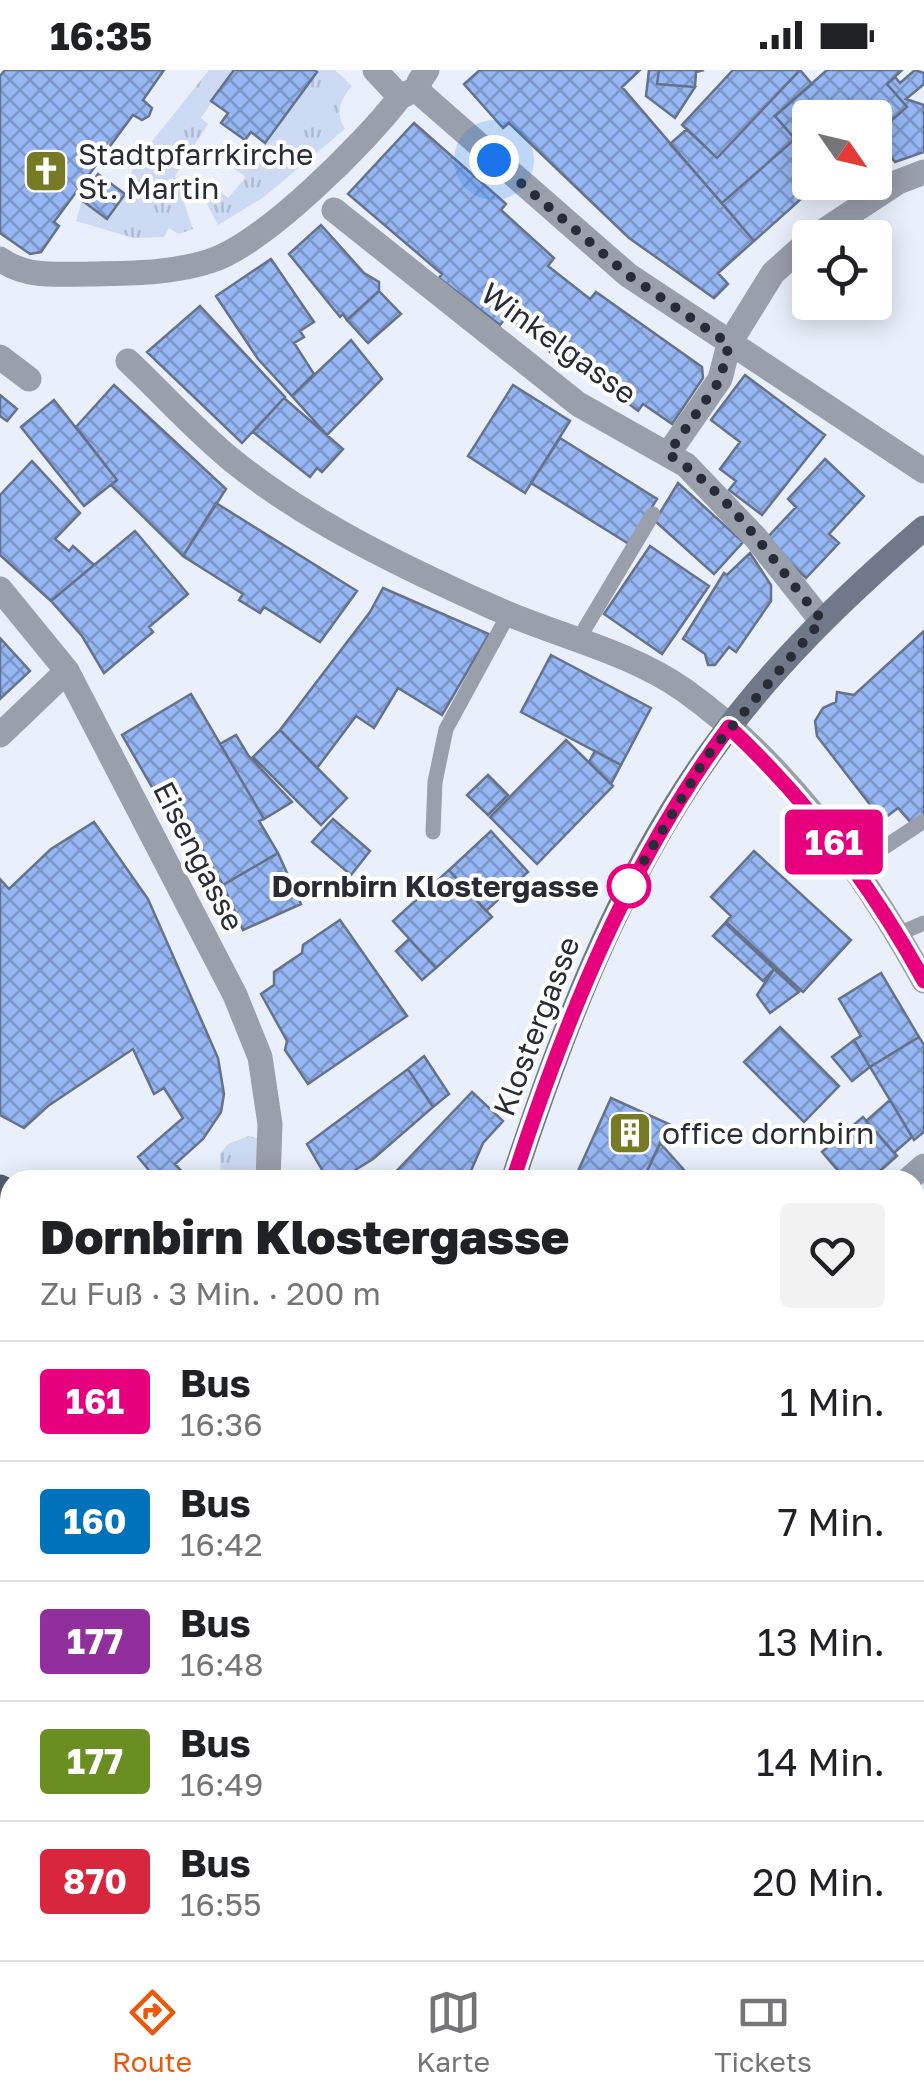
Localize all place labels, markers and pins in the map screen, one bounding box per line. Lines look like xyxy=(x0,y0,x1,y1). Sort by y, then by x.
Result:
place label: Stadtpfarrkirche St. Martin xyxy=(78,136,313,206)
church icon: Stadtpfarrkirche St. Martin xyxy=(23,148,69,194)
marker: Dornbirn Klostergasse xyxy=(608,865,650,907)
place label: Dornbirn Klostergasse xyxy=(271,868,599,904)
building icon: office dornbirn xyxy=(607,1110,653,1156)
place label: office dornbirn xyxy=(662,1115,874,1151)

